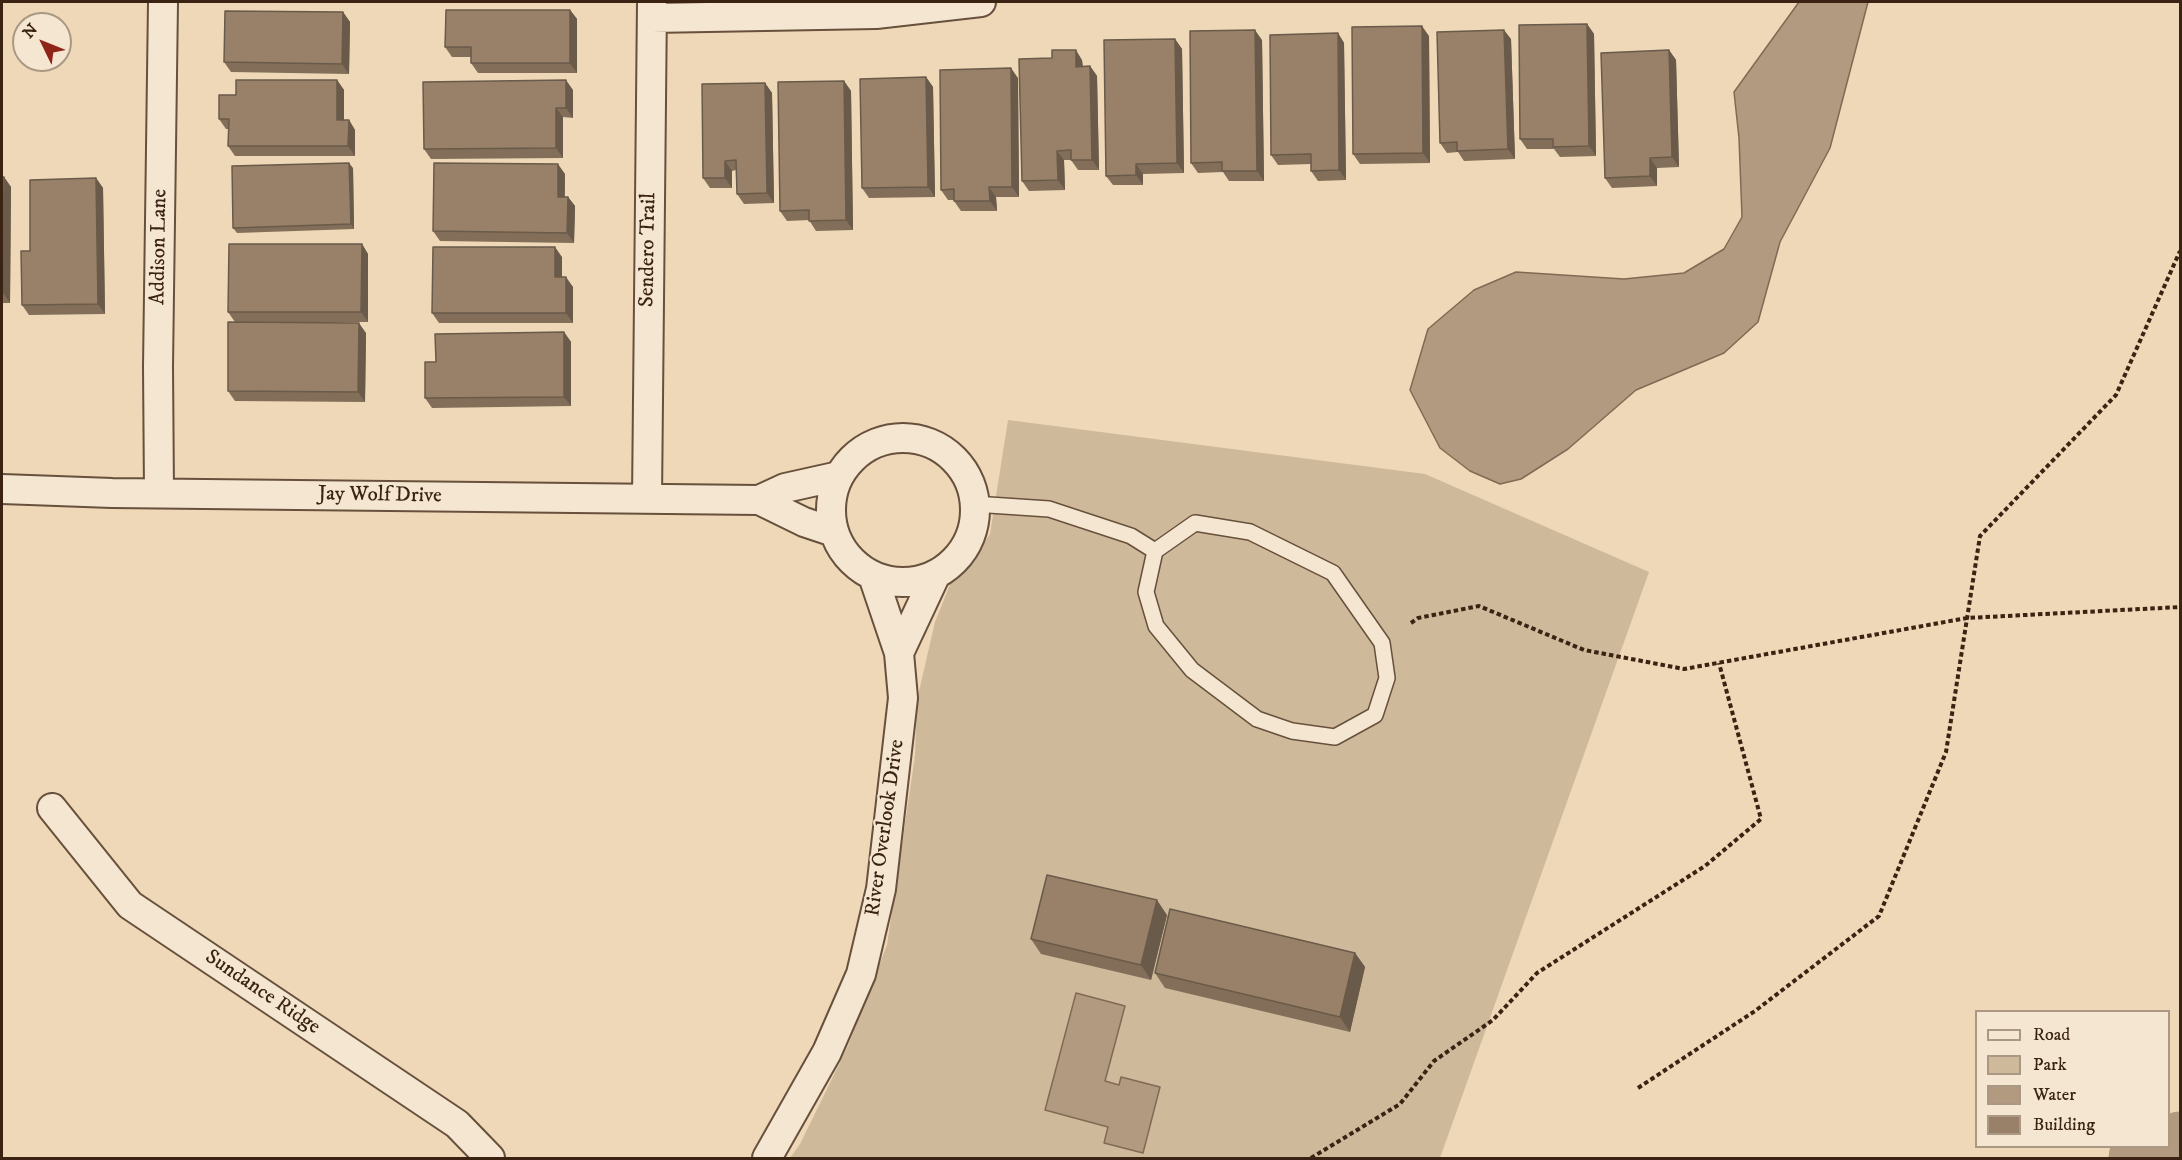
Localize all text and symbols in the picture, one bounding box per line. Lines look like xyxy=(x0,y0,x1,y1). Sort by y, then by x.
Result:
north arrow xyxy=(12,12,72,72)
text: N xyxy=(18,19,42,43)
street label: Addison Lane xyxy=(146,189,174,305)
street label: Sendero Trail xyxy=(635,193,663,307)
street label: Jay Wolf Drive xyxy=(318,482,442,510)
street label: River Overlook Drive xyxy=(861,738,911,918)
street label: Sundance Ridge xyxy=(200,945,324,1041)
legend xyxy=(1975,1010,2170,1148)
text: Road xyxy=(2033,1024,2070,1046)
text: Park xyxy=(2033,1054,2067,1076)
text: Water xyxy=(2033,1084,2076,1106)
text: Building xyxy=(2033,1114,2095,1136)

